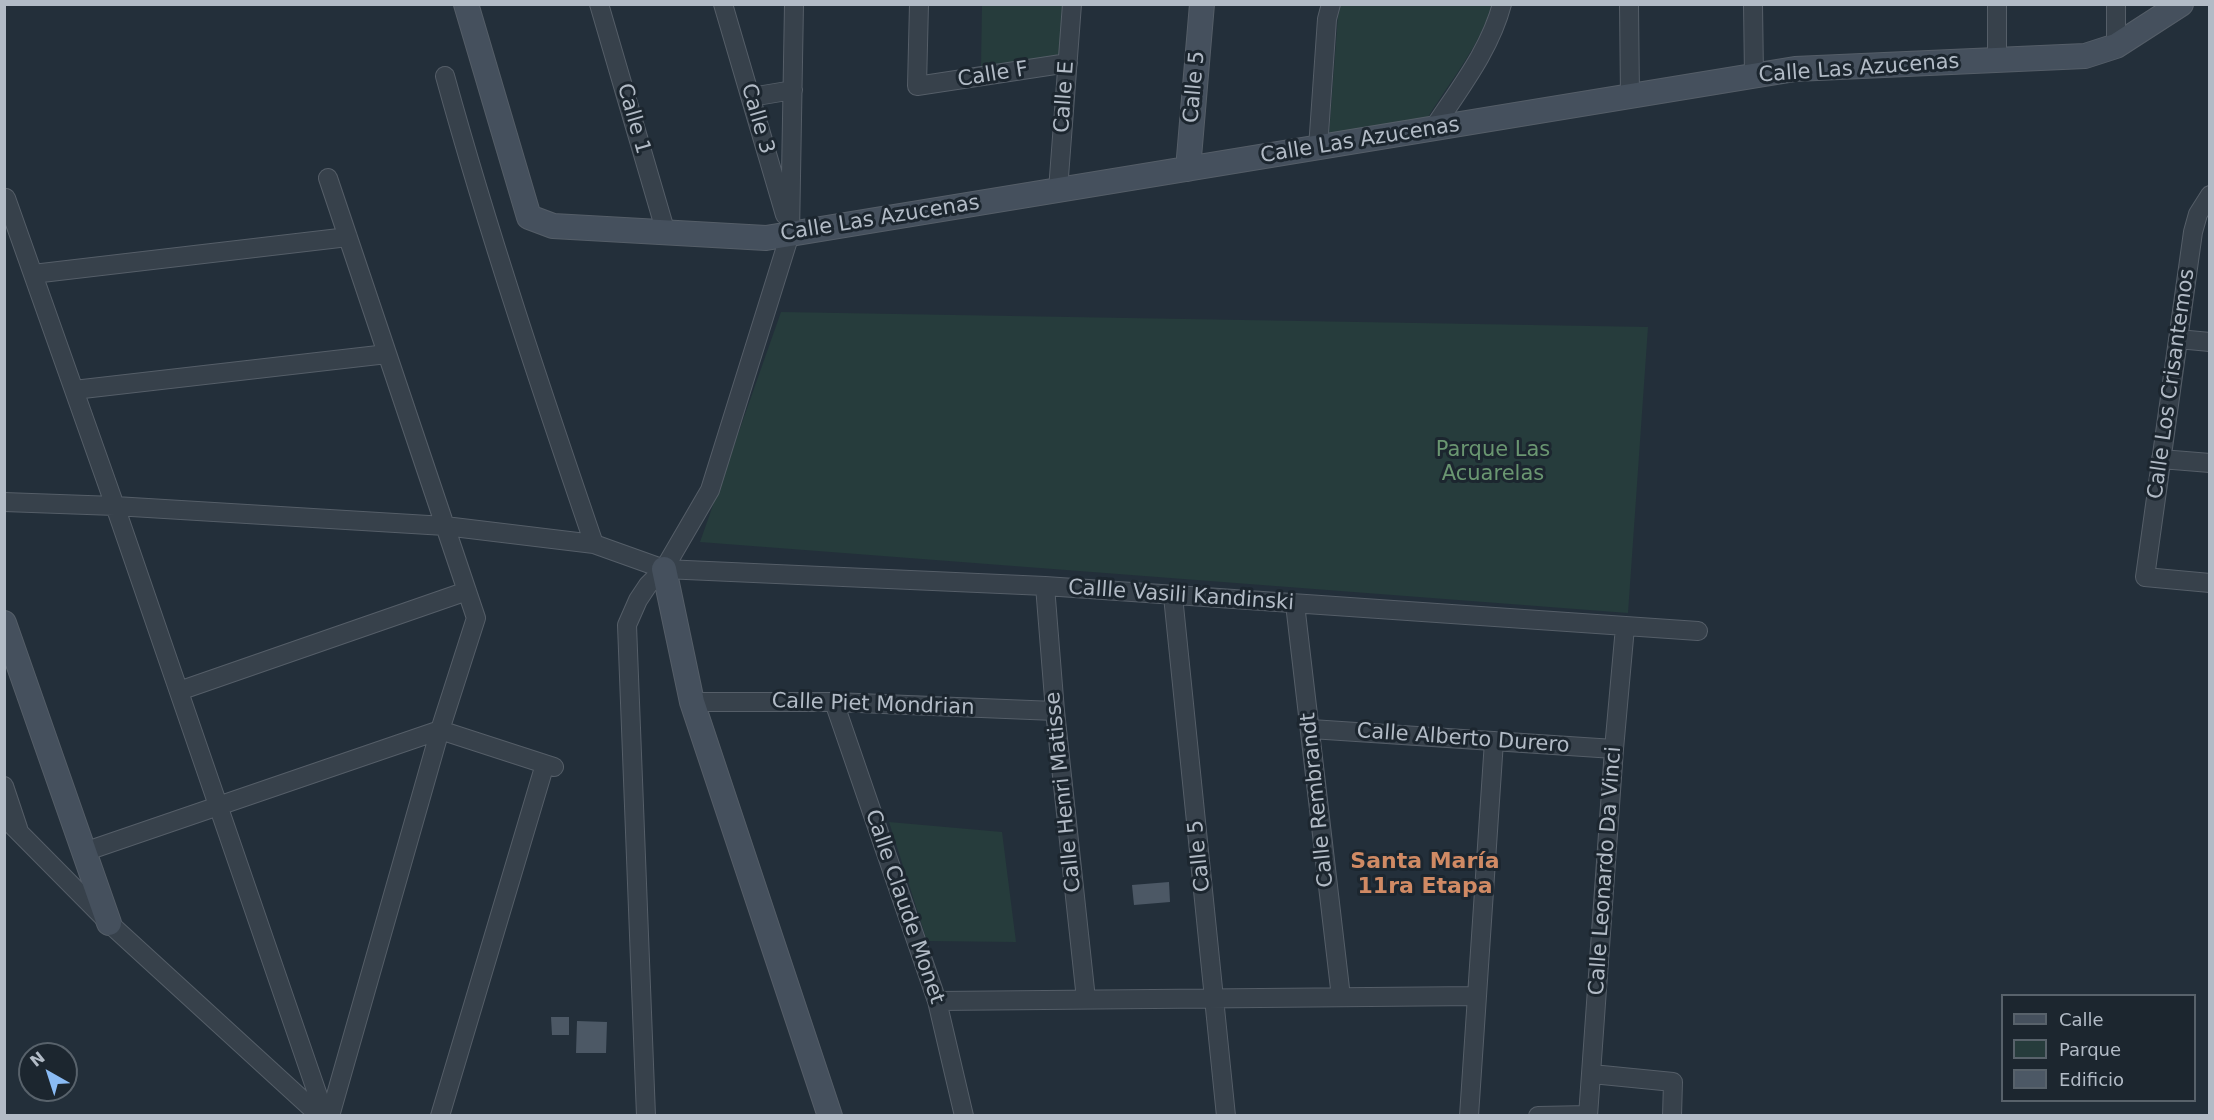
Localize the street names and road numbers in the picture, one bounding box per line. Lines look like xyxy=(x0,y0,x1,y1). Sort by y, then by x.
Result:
street label: Calle Las Azucenas xyxy=(1758,49,1960,89)
street label: Calle 5 xyxy=(1179,50,1211,124)
street label: Calle F xyxy=(956,57,1030,93)
street label: Calle E xyxy=(1050,60,1080,134)
street label: Calle 1 xyxy=(611,81,655,157)
street label: Calle 3 xyxy=(735,81,779,157)
street label: Calle Las Azucenas xyxy=(1259,113,1461,169)
street label: Calle Las Azucenas xyxy=(779,191,981,247)
street label: Calle Los Crisantemos xyxy=(2143,267,2201,501)
street label: Callle Vasili Kandinski xyxy=(1067,576,1295,616)
street label: Calle Piet Mondrian xyxy=(771,689,975,721)
street label: Calle Henri Matisse xyxy=(1041,690,1087,894)
street label: Calle Rembrandt xyxy=(1296,711,1340,889)
street label: Calle Alberto Durero xyxy=(1356,719,1570,759)
street label: Calle Leonardo Da Vinci xyxy=(1585,746,1627,996)
street label: Calle Claude Monet xyxy=(859,807,949,1007)
street label: Calle 5 xyxy=(1184,819,1216,893)

